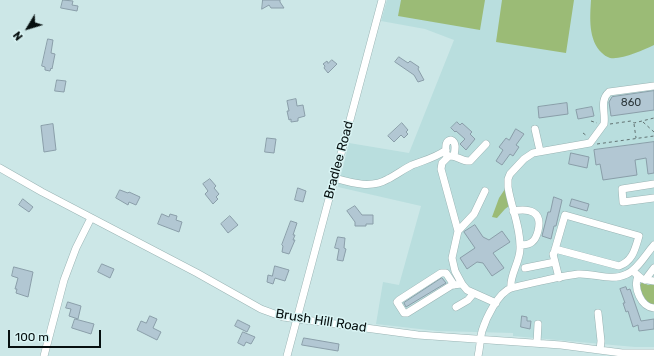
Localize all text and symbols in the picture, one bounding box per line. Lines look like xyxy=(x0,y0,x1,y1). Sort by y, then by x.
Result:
north arrow xyxy=(8,8,48,48)
text: N xyxy=(11,29,26,43)
house number: 860 xyxy=(621,96,641,110)
street label: Bradlee Road xyxy=(321,119,357,201)
street label: Brush Hill Road xyxy=(274,306,368,336)
scale bar xyxy=(10,322,103,348)
text: 100 m xyxy=(15,330,49,344)

